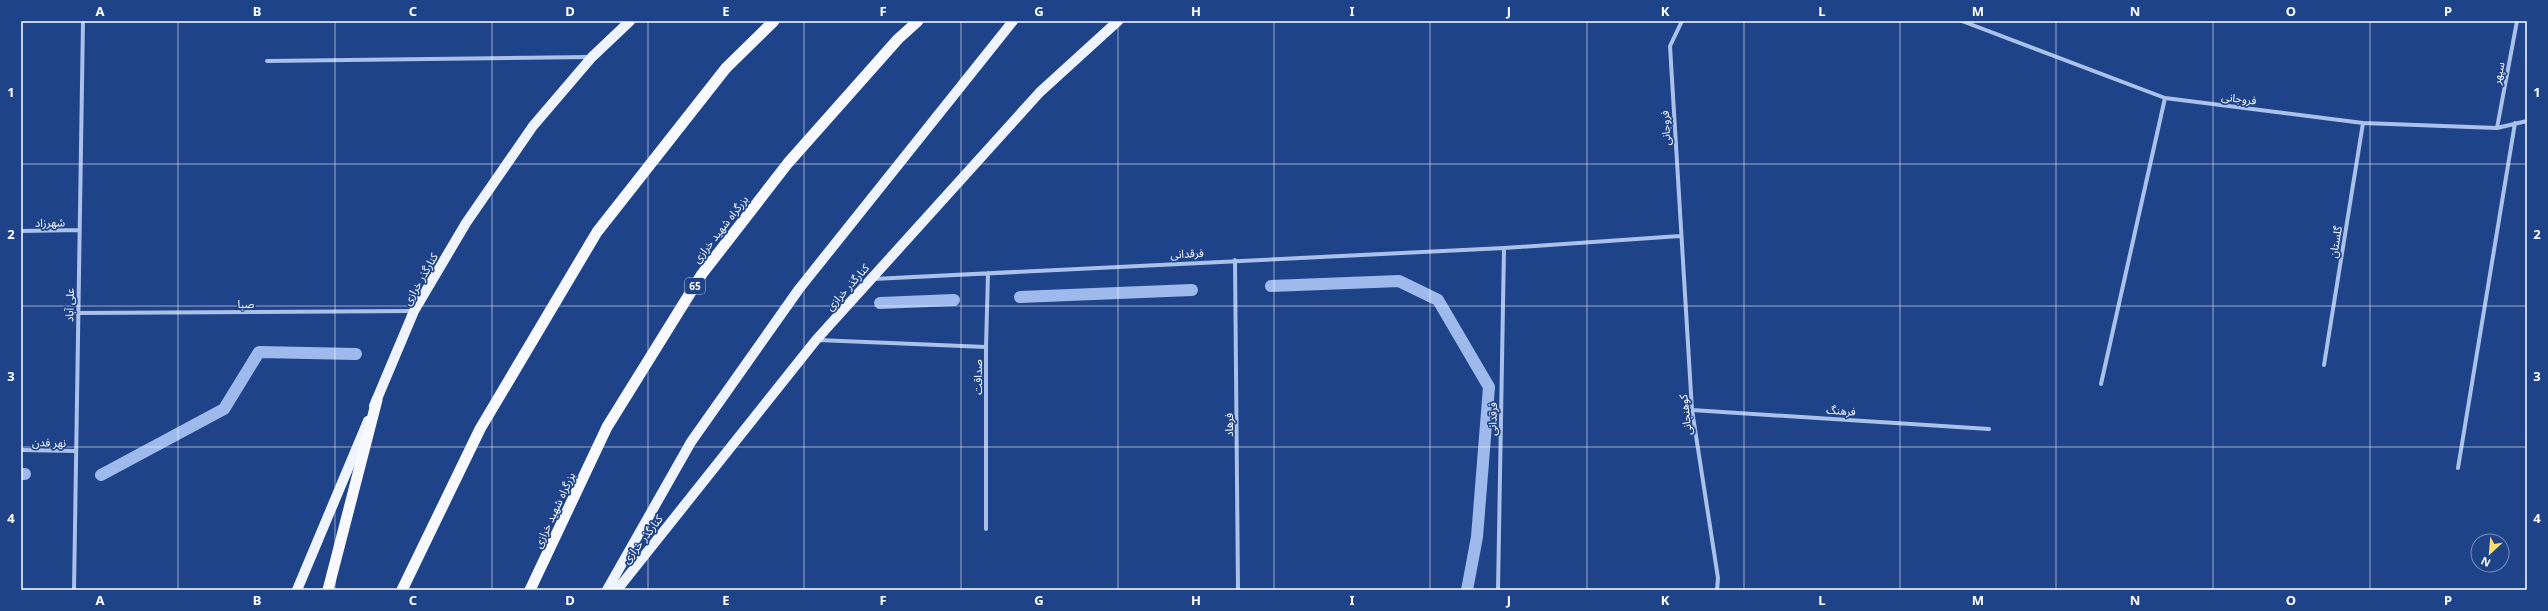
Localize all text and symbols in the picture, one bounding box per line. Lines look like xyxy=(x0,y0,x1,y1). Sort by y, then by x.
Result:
text: A xyxy=(96,2,105,20)
text: B xyxy=(253,2,261,20)
text: C xyxy=(409,2,417,20)
text: D xyxy=(565,2,575,20)
text: E xyxy=(722,2,730,20)
text: F xyxy=(879,2,887,20)
text: G xyxy=(1034,2,1044,20)
text: H xyxy=(1191,2,1201,20)
text: I xyxy=(1349,2,1355,20)
text: J xyxy=(1506,2,1511,20)
text: K xyxy=(1661,2,1670,20)
text: L xyxy=(1818,2,1826,20)
text: M xyxy=(1972,2,1984,20)
text: N xyxy=(2130,2,2140,20)
text: O xyxy=(2286,2,2296,20)
text: P xyxy=(2444,2,2452,20)
street label: سپهر xyxy=(2488,60,2509,87)
text: 1 xyxy=(7,83,15,101)
text: 1 xyxy=(2533,83,2541,101)
street label: فروجانی xyxy=(2221,88,2257,108)
street label: فروجانی xyxy=(1657,110,1673,146)
street label: بزرگراه شهید خرازی xyxy=(689,192,751,266)
street label: شهرزاد xyxy=(35,214,66,230)
text: 2 xyxy=(7,225,15,243)
street label: گلستان xyxy=(2325,225,2345,259)
text: 2 xyxy=(2533,225,2541,243)
street label: فرقدانی xyxy=(1170,245,1204,261)
street label: کنارگذر خرازی xyxy=(399,250,441,308)
street label: کنارگذر خرازی xyxy=(822,260,872,314)
road number: 65 xyxy=(685,278,705,294)
street label: علی آباد xyxy=(61,288,77,322)
street label: صبا xyxy=(238,296,255,311)
street label: صداقت xyxy=(970,359,985,395)
text: 3 xyxy=(7,367,15,385)
text: 3 xyxy=(2533,367,2541,385)
street label: کوهنجانی xyxy=(1675,393,1695,436)
street label: فرهنگ xyxy=(1826,401,1856,419)
street label: فرقدانی xyxy=(1484,402,1500,436)
street label: فرهاد xyxy=(1221,413,1236,437)
street label: نهر فدن xyxy=(32,434,66,450)
street label: بزرگراه شهید خرازی xyxy=(530,470,578,550)
text: 4 xyxy=(7,509,15,527)
text: 4 xyxy=(2533,509,2541,527)
street label: کنارگذر خرازی xyxy=(618,511,666,566)
north arrow xyxy=(2470,533,2510,573)
text: N xyxy=(2478,554,2493,571)
text: A xyxy=(96,591,105,609)
text: B xyxy=(253,591,261,609)
text: C xyxy=(409,591,417,609)
text: D xyxy=(565,591,575,609)
text: E xyxy=(722,591,730,609)
text: F xyxy=(879,591,887,609)
text: G xyxy=(1034,591,1044,609)
text: H xyxy=(1191,591,1201,609)
text: I xyxy=(1349,591,1355,609)
text: J xyxy=(1506,591,1511,609)
text: K xyxy=(1661,591,1670,609)
text: L xyxy=(1818,591,1826,609)
text: M xyxy=(1972,591,1984,609)
text: N xyxy=(2130,591,2140,609)
text: O xyxy=(2286,591,2296,609)
text: P xyxy=(2444,591,2452,609)

